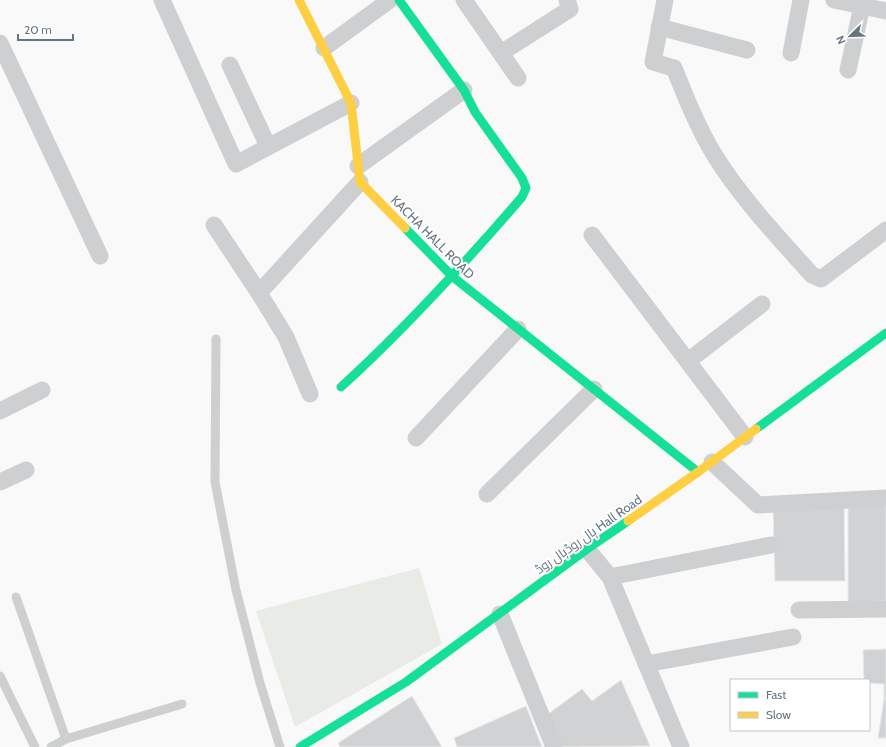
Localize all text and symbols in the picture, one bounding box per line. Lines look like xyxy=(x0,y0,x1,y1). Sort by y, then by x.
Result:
scale bar xyxy=(18,16,73,42)
north arrow xyxy=(830,16,870,56)
text: 20 m xyxy=(24,22,52,37)
text: N xyxy=(833,34,849,46)
street label: KACHA HALL ROAD xyxy=(388,192,478,282)
street label: ہال روڈہال روڈ Hall Road xyxy=(531,491,645,578)
legend xyxy=(730,679,870,731)
text: Fast xyxy=(766,687,786,702)
text: Slow xyxy=(766,707,791,722)

